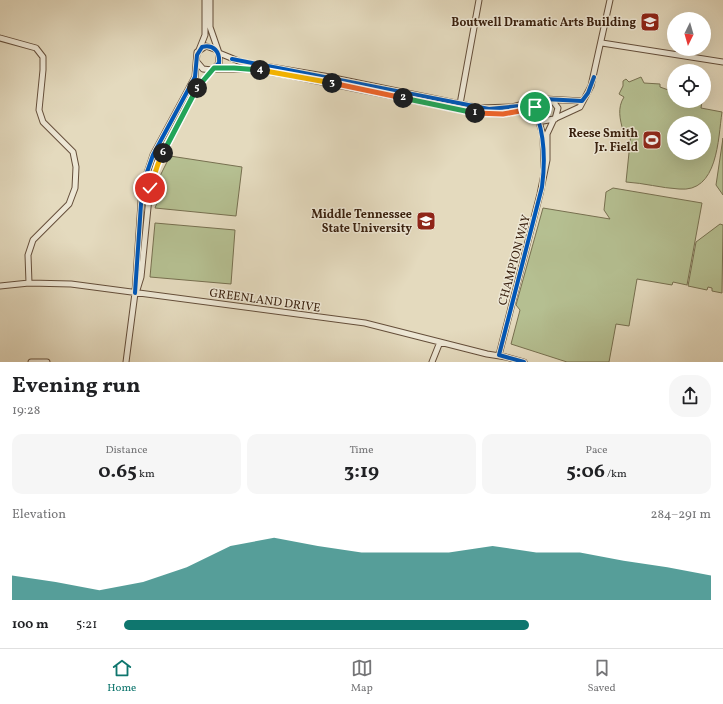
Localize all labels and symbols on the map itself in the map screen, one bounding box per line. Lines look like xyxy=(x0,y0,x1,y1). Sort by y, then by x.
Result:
school or university icon: Boutwell Dramatic Arts Building xyxy=(639,11,661,33)
north arrow xyxy=(667,12,711,56)
place label: Boutwell Dramatic Arts Building xyxy=(451,15,636,31)
pin: 4 xyxy=(250,60,270,80)
pin: 3 xyxy=(322,73,342,93)
pin: 5 xyxy=(187,78,207,98)
pin: 2 xyxy=(393,88,413,108)
pin xyxy=(518,90,552,124)
pin: 1 xyxy=(465,103,485,123)
place label: Reese Smith Jr. Field xyxy=(569,126,639,156)
sports icon: Reese Smith Jr. Field xyxy=(641,129,663,151)
pin: 6 xyxy=(153,143,173,163)
pin xyxy=(133,171,167,205)
place label: Middle Tennessee State University xyxy=(311,207,412,237)
school or university icon: Middle Tennessee State University xyxy=(415,210,437,232)
street label: CHAMPION WAY xyxy=(495,213,535,307)
street label: GREENLAND DRIVE xyxy=(208,285,322,317)

